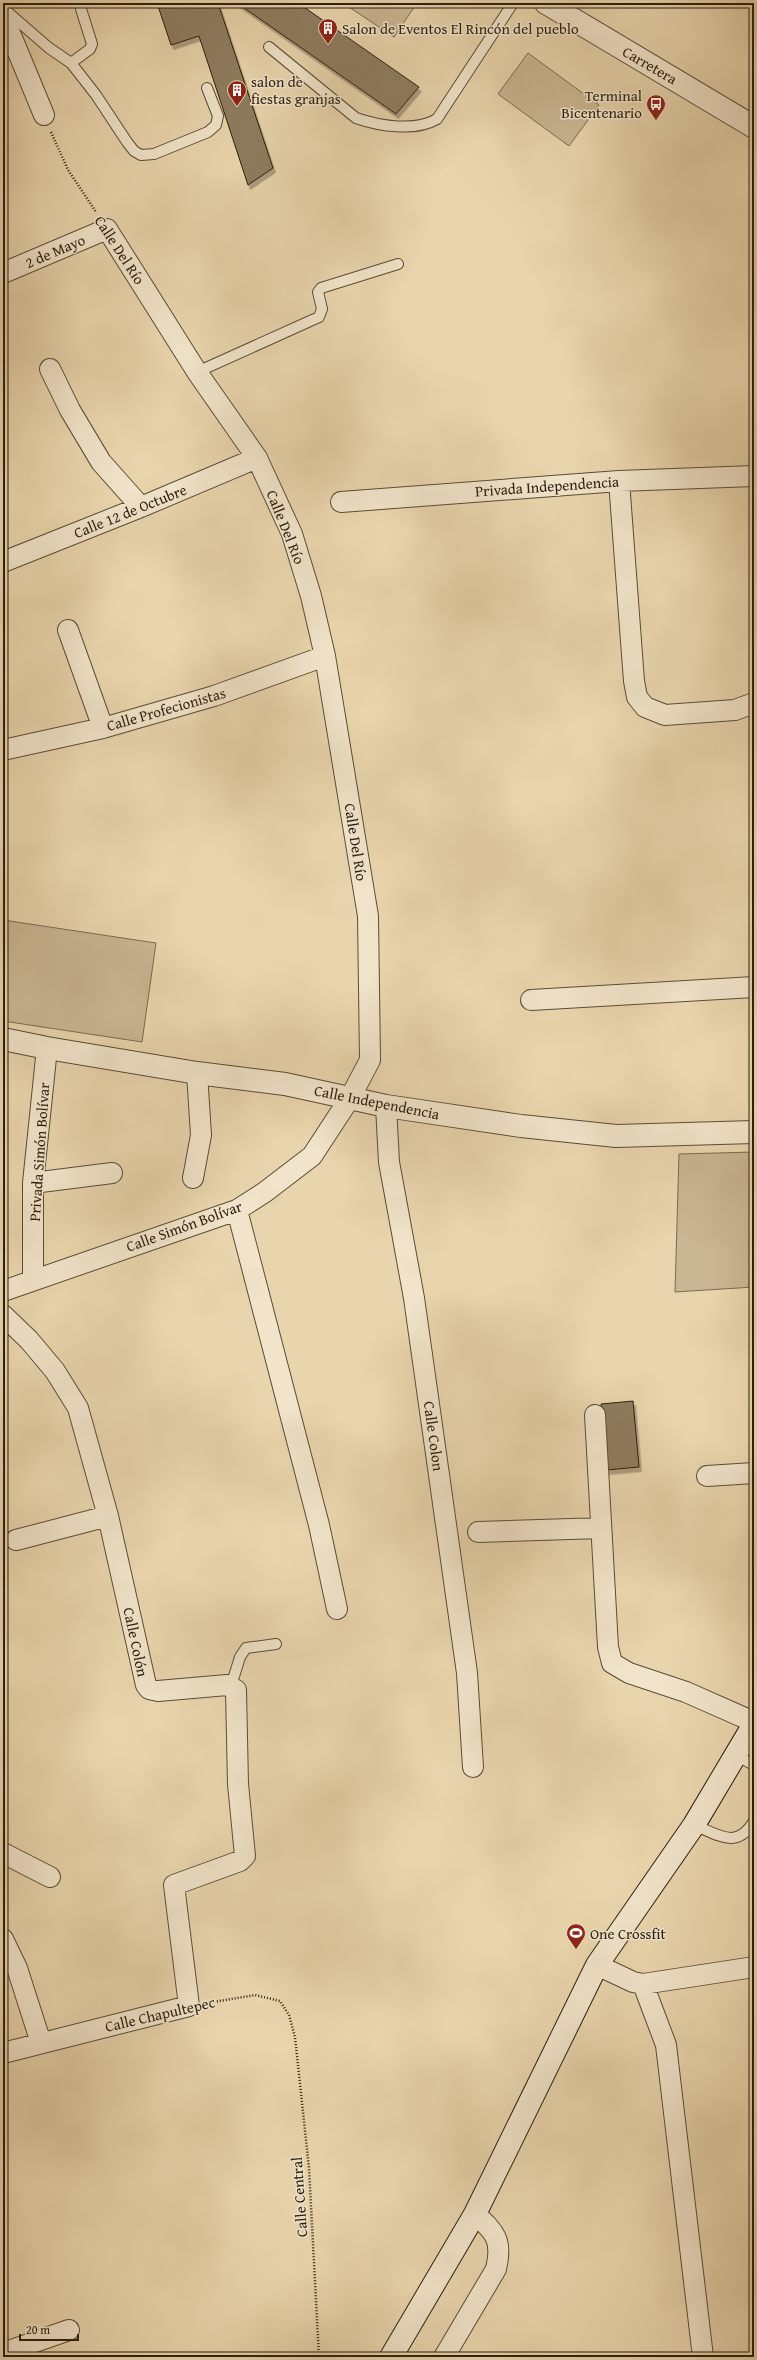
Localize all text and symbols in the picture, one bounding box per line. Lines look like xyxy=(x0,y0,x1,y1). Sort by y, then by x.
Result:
building icon: Salon de Eventos El Rincón del pueblo xyxy=(317,17,339,45)
place label: Salon de Eventos El Rincón del pueblo xyxy=(342,18,579,39)
street label: Carretera xyxy=(619,41,681,89)
place label: salon de fiestas granjas xyxy=(251,71,341,109)
building icon: salon de fiestas granjas xyxy=(226,79,248,107)
place label: Terminal Bicentenario xyxy=(561,85,642,123)
bus stop icon: Terminal Bicentenario xyxy=(645,93,667,121)
street label: Calle Del Río xyxy=(90,212,150,289)
street label: 2 de Mayo xyxy=(22,229,88,273)
street label: Privada Independencia xyxy=(474,470,620,502)
street label: Calle 12 de Octubre xyxy=(70,479,190,543)
street label: Calle Del Río xyxy=(262,487,311,567)
street label: Calle Profecionistas xyxy=(104,682,228,736)
street label: Calle Del Río xyxy=(340,802,373,883)
street label: Calle Independencia xyxy=(313,1080,441,1124)
street label: Privada Simón Bolívar xyxy=(24,1082,54,1222)
street label: Calle Simón Bolívar xyxy=(123,1195,245,1257)
street label: Calle Colon xyxy=(419,1400,449,1473)
street label: Calle Colón xyxy=(118,1606,154,1679)
sports icon: One Crossfit xyxy=(565,1922,587,1950)
place label: One Crossfit xyxy=(590,1923,667,1944)
street label: Calle Chapultepec xyxy=(103,1991,217,2037)
street label: Calle Central xyxy=(286,2156,312,2238)
scale bar xyxy=(20,2316,78,2342)
text: 20 m xyxy=(26,2321,50,2338)

